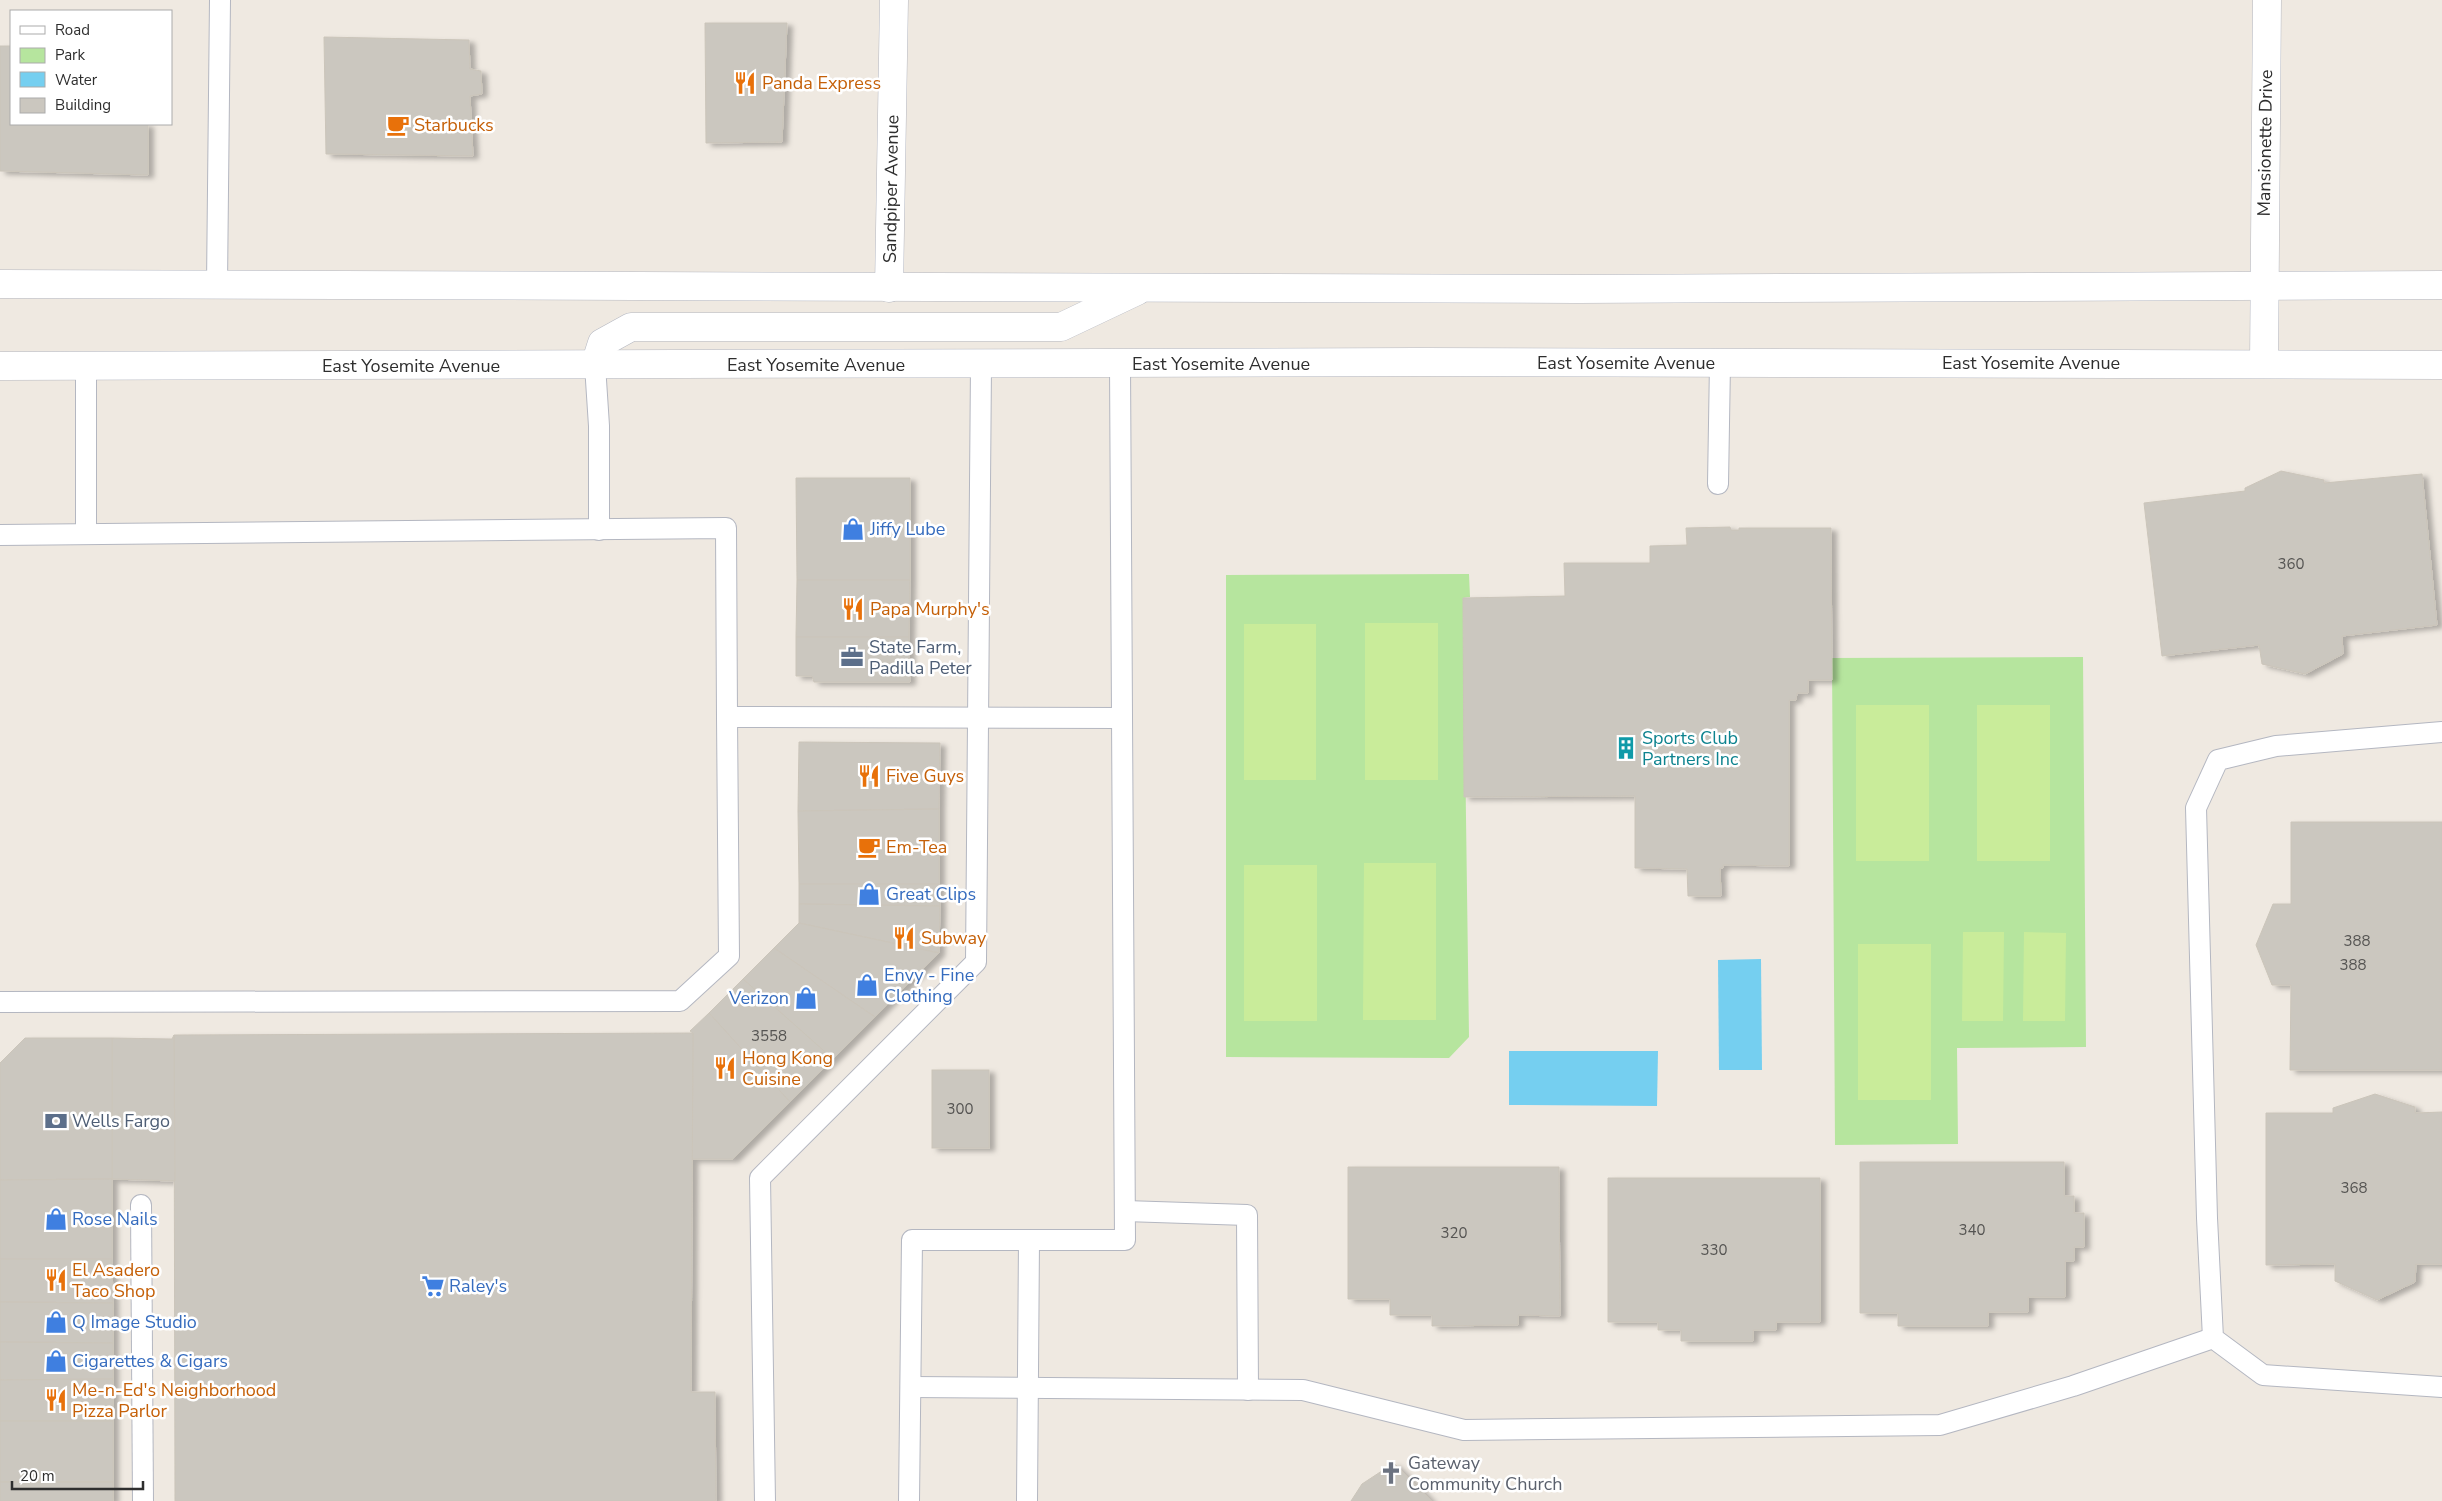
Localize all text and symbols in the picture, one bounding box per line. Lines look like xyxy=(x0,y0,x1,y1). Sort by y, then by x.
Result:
legend xyxy=(10,10,172,125)
text: Road xyxy=(55,20,90,40)
text: Park xyxy=(55,45,85,65)
street label: Mansionette Drive xyxy=(2252,69,2278,217)
text: Water xyxy=(55,70,98,90)
restaurant icon: Panda Express xyxy=(732,70,758,96)
place label: Panda Express xyxy=(762,71,881,95)
text: Building xyxy=(55,95,111,115)
cafe icon: Starbucks xyxy=(385,112,411,138)
place label: Starbucks xyxy=(414,113,494,137)
street label: Sandpiper Avenue xyxy=(878,115,904,263)
street label: East Yosemite Avenue xyxy=(1537,351,1715,375)
street label: East Yosemite Avenue xyxy=(1942,351,2120,375)
street label: East Yosemite Avenue xyxy=(1132,352,1310,376)
street label: East Yosemite Avenue xyxy=(727,353,905,377)
street label: East Yosemite Avenue xyxy=(322,354,500,378)
shop icon: Jiffy Lube xyxy=(840,516,866,542)
place label: Jiffy Lube xyxy=(869,517,945,541)
house number: 360 xyxy=(2277,554,2305,574)
restaurant icon: Papa Murphy's xyxy=(840,596,866,622)
place label: Papa Murphy's xyxy=(870,597,990,621)
place label: State Farm, Padilla Peter xyxy=(869,635,972,680)
office icon: State Farm, Padilla Peter xyxy=(839,644,865,670)
place label: Sports Club Partners Inc xyxy=(1642,726,1738,771)
building icon: Sports Club Partners Inc xyxy=(1613,735,1639,761)
restaurant icon: Five Guys xyxy=(856,763,882,789)
place label: Five Guys xyxy=(886,764,964,788)
cafe icon: Em-Tea xyxy=(856,834,882,860)
place label: Em-Tea xyxy=(886,835,947,859)
shop icon: Great Clips xyxy=(856,881,882,907)
place label: Great Clips xyxy=(886,882,976,906)
restaurant icon: Subway xyxy=(891,925,917,951)
place label: Subway xyxy=(921,926,987,950)
house number: 388 xyxy=(2343,931,2371,951)
house number: 388 xyxy=(2339,955,2367,975)
place label: Envy - Fine Clothing xyxy=(884,963,974,1008)
shop icon: Envy - Fine Clothing xyxy=(854,972,880,998)
shop icon: Verizon xyxy=(793,985,819,1011)
place label: Verizon xyxy=(728,986,789,1010)
house number: 3558 xyxy=(751,1026,787,1046)
place label: Hong Kong Cuisine xyxy=(742,1046,833,1091)
restaurant icon: Hong Kong Cuisine xyxy=(712,1055,738,1081)
house number: 300 xyxy=(946,1099,974,1119)
bank icon: Wells Fargo xyxy=(43,1108,69,1134)
place label: Wells Fargo xyxy=(72,1109,170,1133)
house number: 368 xyxy=(2340,1178,2368,1198)
shop icon: Rose Nails xyxy=(43,1206,69,1232)
place label: Rose Nails xyxy=(72,1207,158,1231)
house number: 340 xyxy=(1958,1220,1986,1240)
house number: 320 xyxy=(1440,1223,1468,1243)
house number: 330 xyxy=(1700,1240,1728,1260)
place label: El Asadero Taco Shop xyxy=(72,1258,160,1303)
restaurant icon: El Asadero Taco Shop xyxy=(43,1267,69,1293)
supermarket icon: Raley's xyxy=(420,1273,446,1299)
place label: Raley's xyxy=(449,1274,507,1298)
shop icon: Q Image Studio xyxy=(43,1309,69,1335)
place label: Q Image Studio xyxy=(72,1310,197,1334)
shop icon: Cigarettes & Cigars xyxy=(43,1348,69,1374)
place label: Cigarettes & Cigars xyxy=(72,1349,228,1373)
place label: Me-n-Ed's Neighborhood Pizza Parlor xyxy=(72,1378,276,1423)
restaurant icon: Me-n-Ed's Neighborhood Pizza Parlor xyxy=(43,1387,69,1413)
place label: Gateway Community Church xyxy=(1408,1451,1562,1496)
scale bar xyxy=(12,1458,144,1490)
church icon: Gateway Community Church xyxy=(1378,1460,1404,1486)
text: 20 m xyxy=(20,1466,55,1486)

